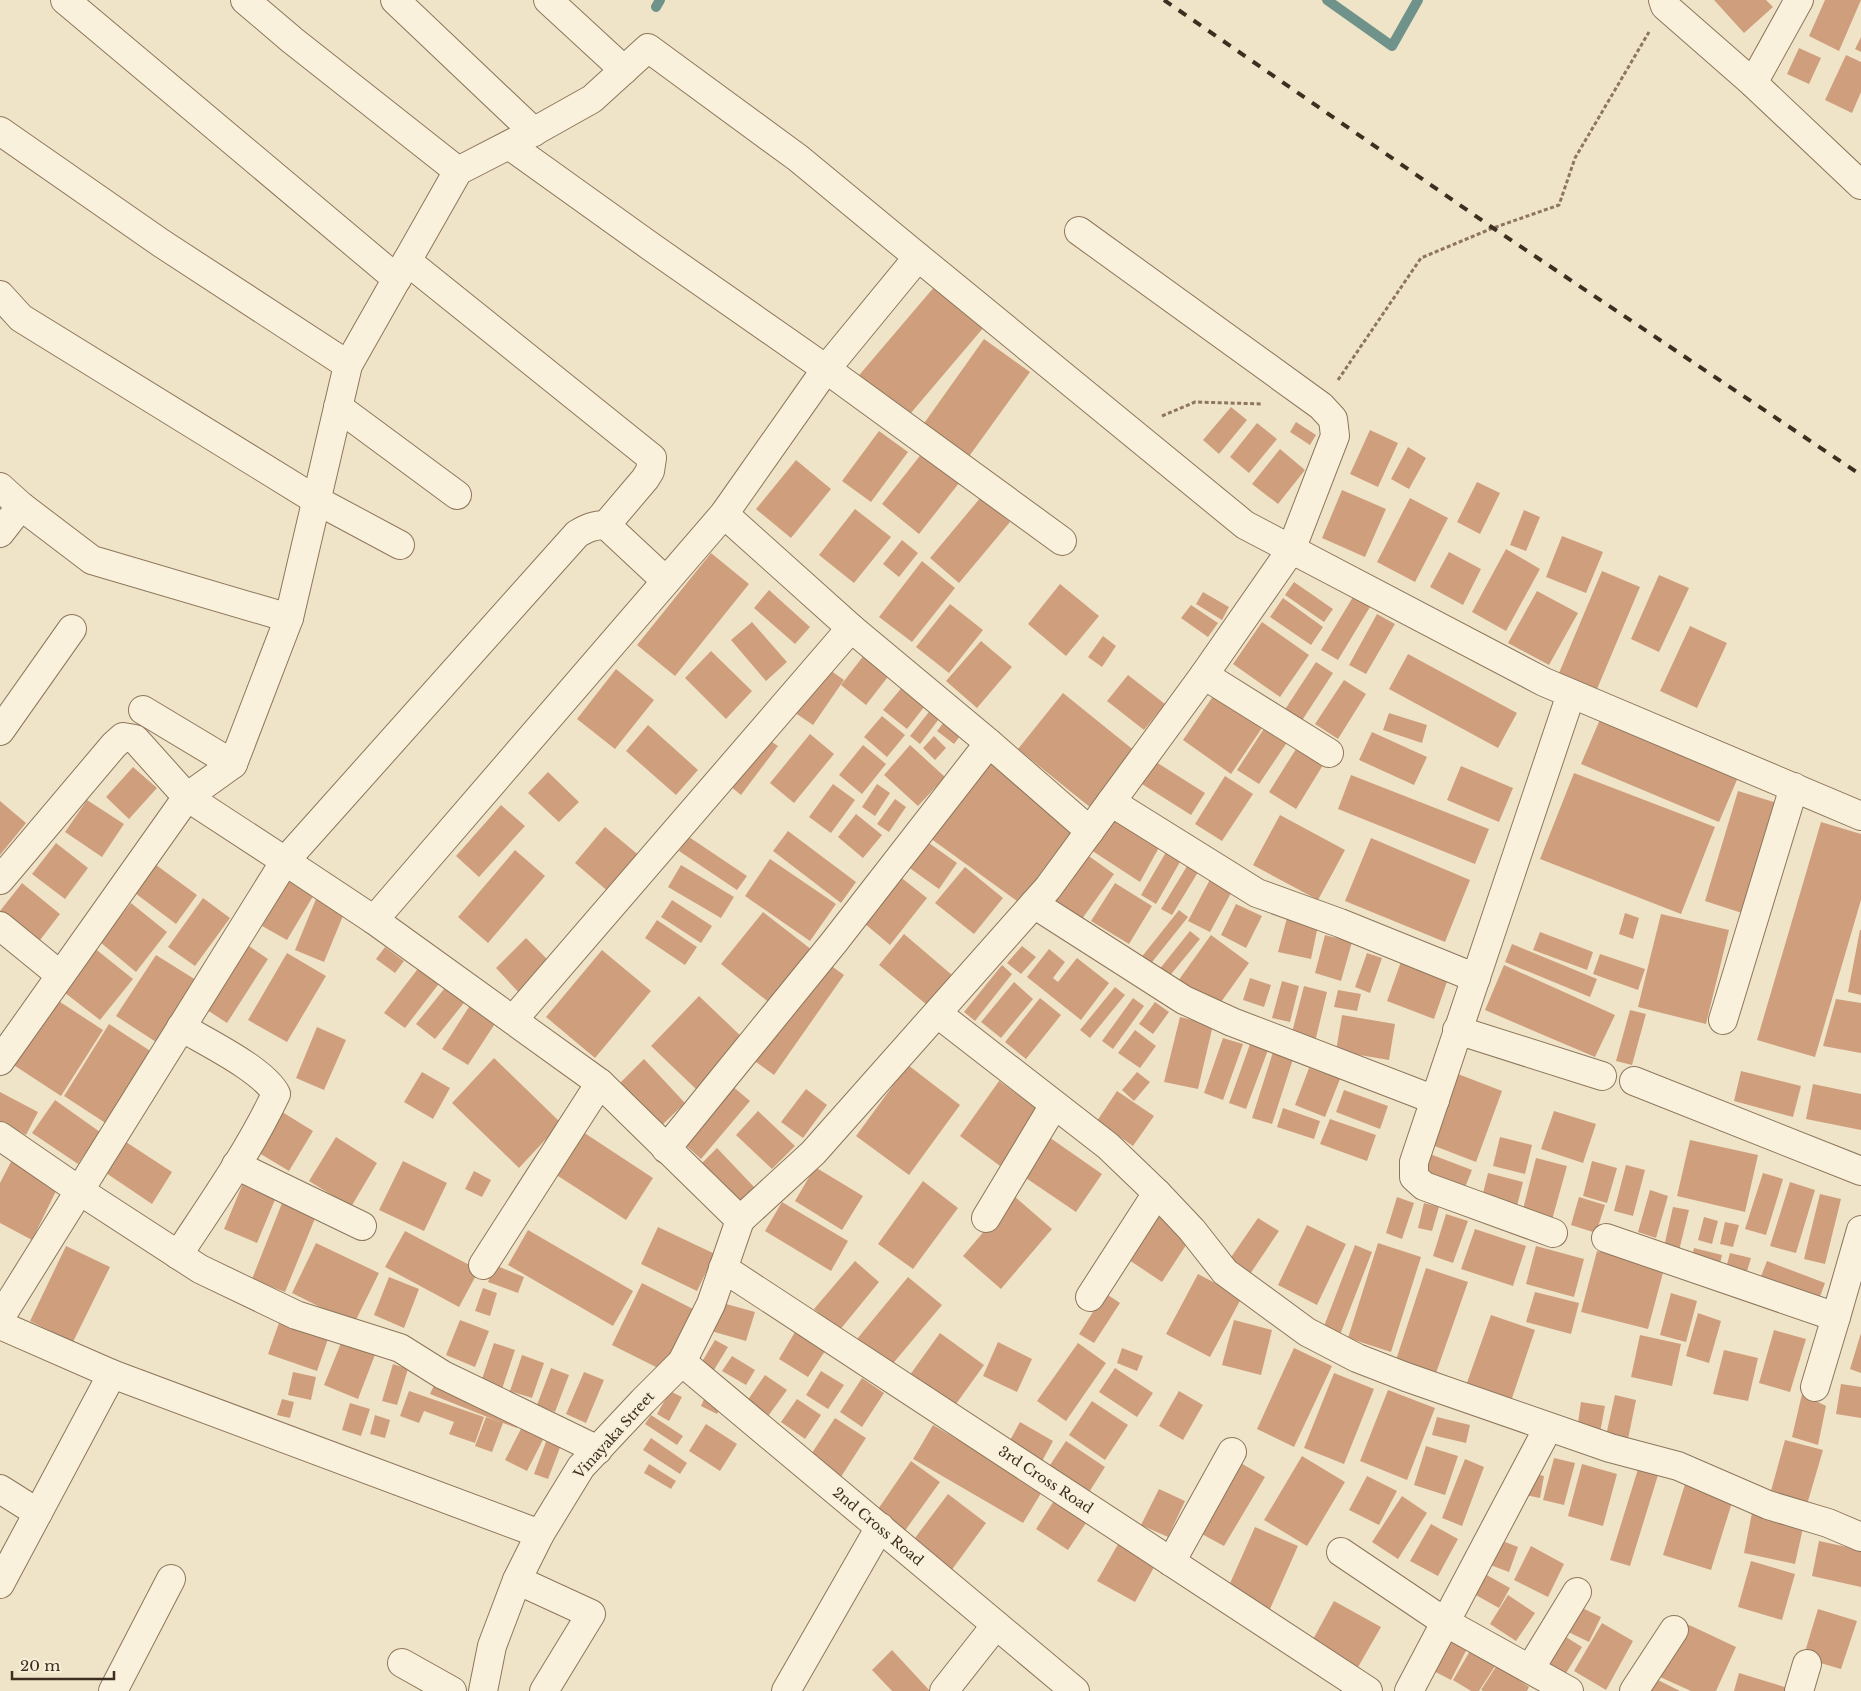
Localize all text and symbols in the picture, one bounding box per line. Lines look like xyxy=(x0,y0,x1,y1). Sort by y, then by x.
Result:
street label: Vinayaka Street xyxy=(569,1387,659,1483)
street label: 3rd Cross Road xyxy=(995,1442,1097,1518)
street label: 2nd Cross Road xyxy=(829,1483,928,1570)
scale bar xyxy=(12,1648,115,1680)
text: 20 m xyxy=(20,1656,60,1675)

